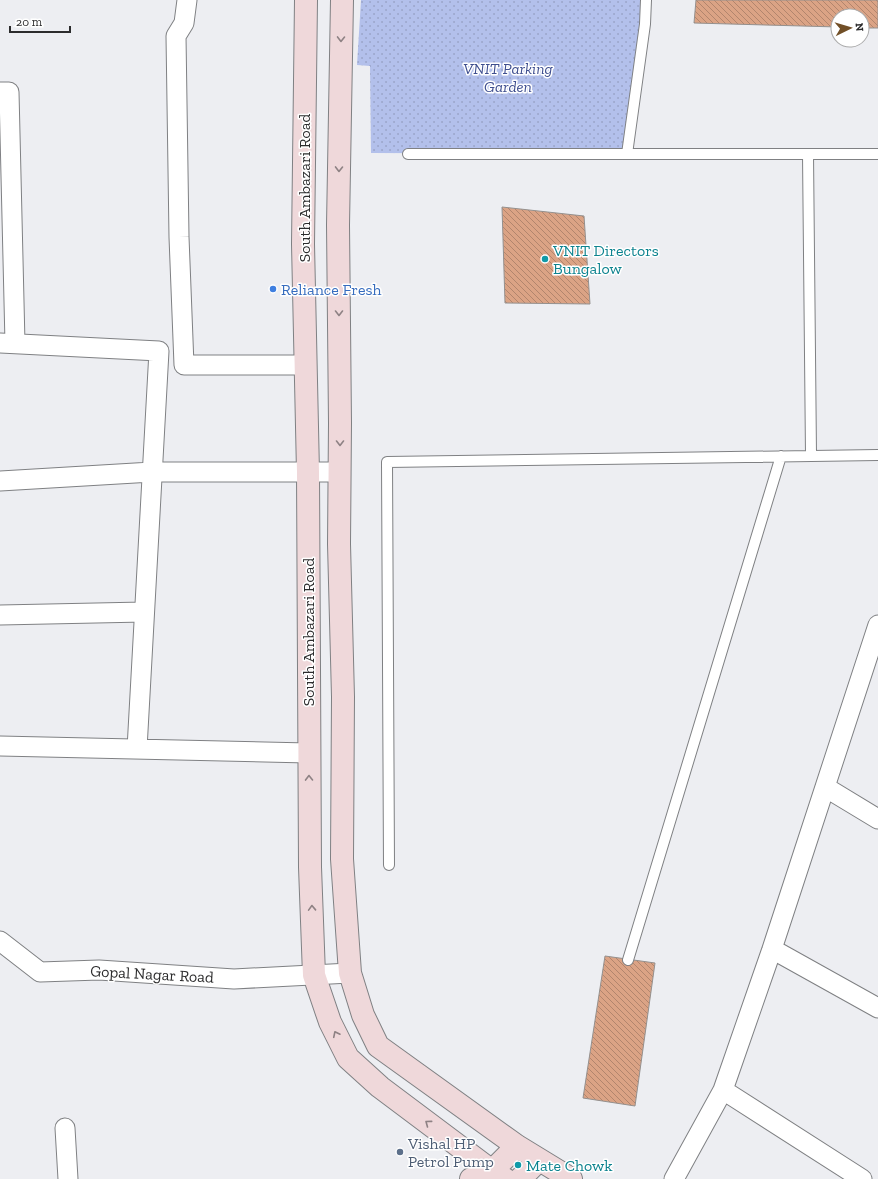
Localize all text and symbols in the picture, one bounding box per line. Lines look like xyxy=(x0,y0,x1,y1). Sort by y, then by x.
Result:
scale bar xyxy=(10,8,70,34)
north arrow xyxy=(830,8,870,48)
text: 20 m xyxy=(16,15,43,29)
text: N xyxy=(853,22,866,33)
one-way arrow xyxy=(337,36,345,42)
park label: VNIT Parking Garden xyxy=(463,59,554,96)
street label: South Ambazari Road xyxy=(295,114,314,262)
one-way arrow xyxy=(335,166,343,172)
place label: VNIT Directors Bungalow xyxy=(552,241,659,278)
marker: VNIT Directors Bungalow xyxy=(540,254,550,264)
place label: Reliance Fresh xyxy=(281,280,382,299)
marker: Reliance Fresh xyxy=(268,284,278,294)
one-way arrow xyxy=(335,310,343,316)
one-way arrow xyxy=(336,440,344,446)
street label: South Ambazari Road xyxy=(299,558,318,706)
one-way arrow xyxy=(305,775,313,781)
one-way arrow xyxy=(307,905,316,911)
street label: Gopal Nagar Road xyxy=(90,961,215,987)
one-way arrow xyxy=(333,1031,341,1038)
one-way arrow xyxy=(425,1120,432,1128)
place label: Vishal HP Petrol Pump xyxy=(407,1134,494,1171)
marker: Vishal HP Petrol Pump xyxy=(395,1147,405,1157)
place label: Mate Chowk xyxy=(526,1156,613,1175)
marker: Mate Chowk xyxy=(513,1160,523,1170)

